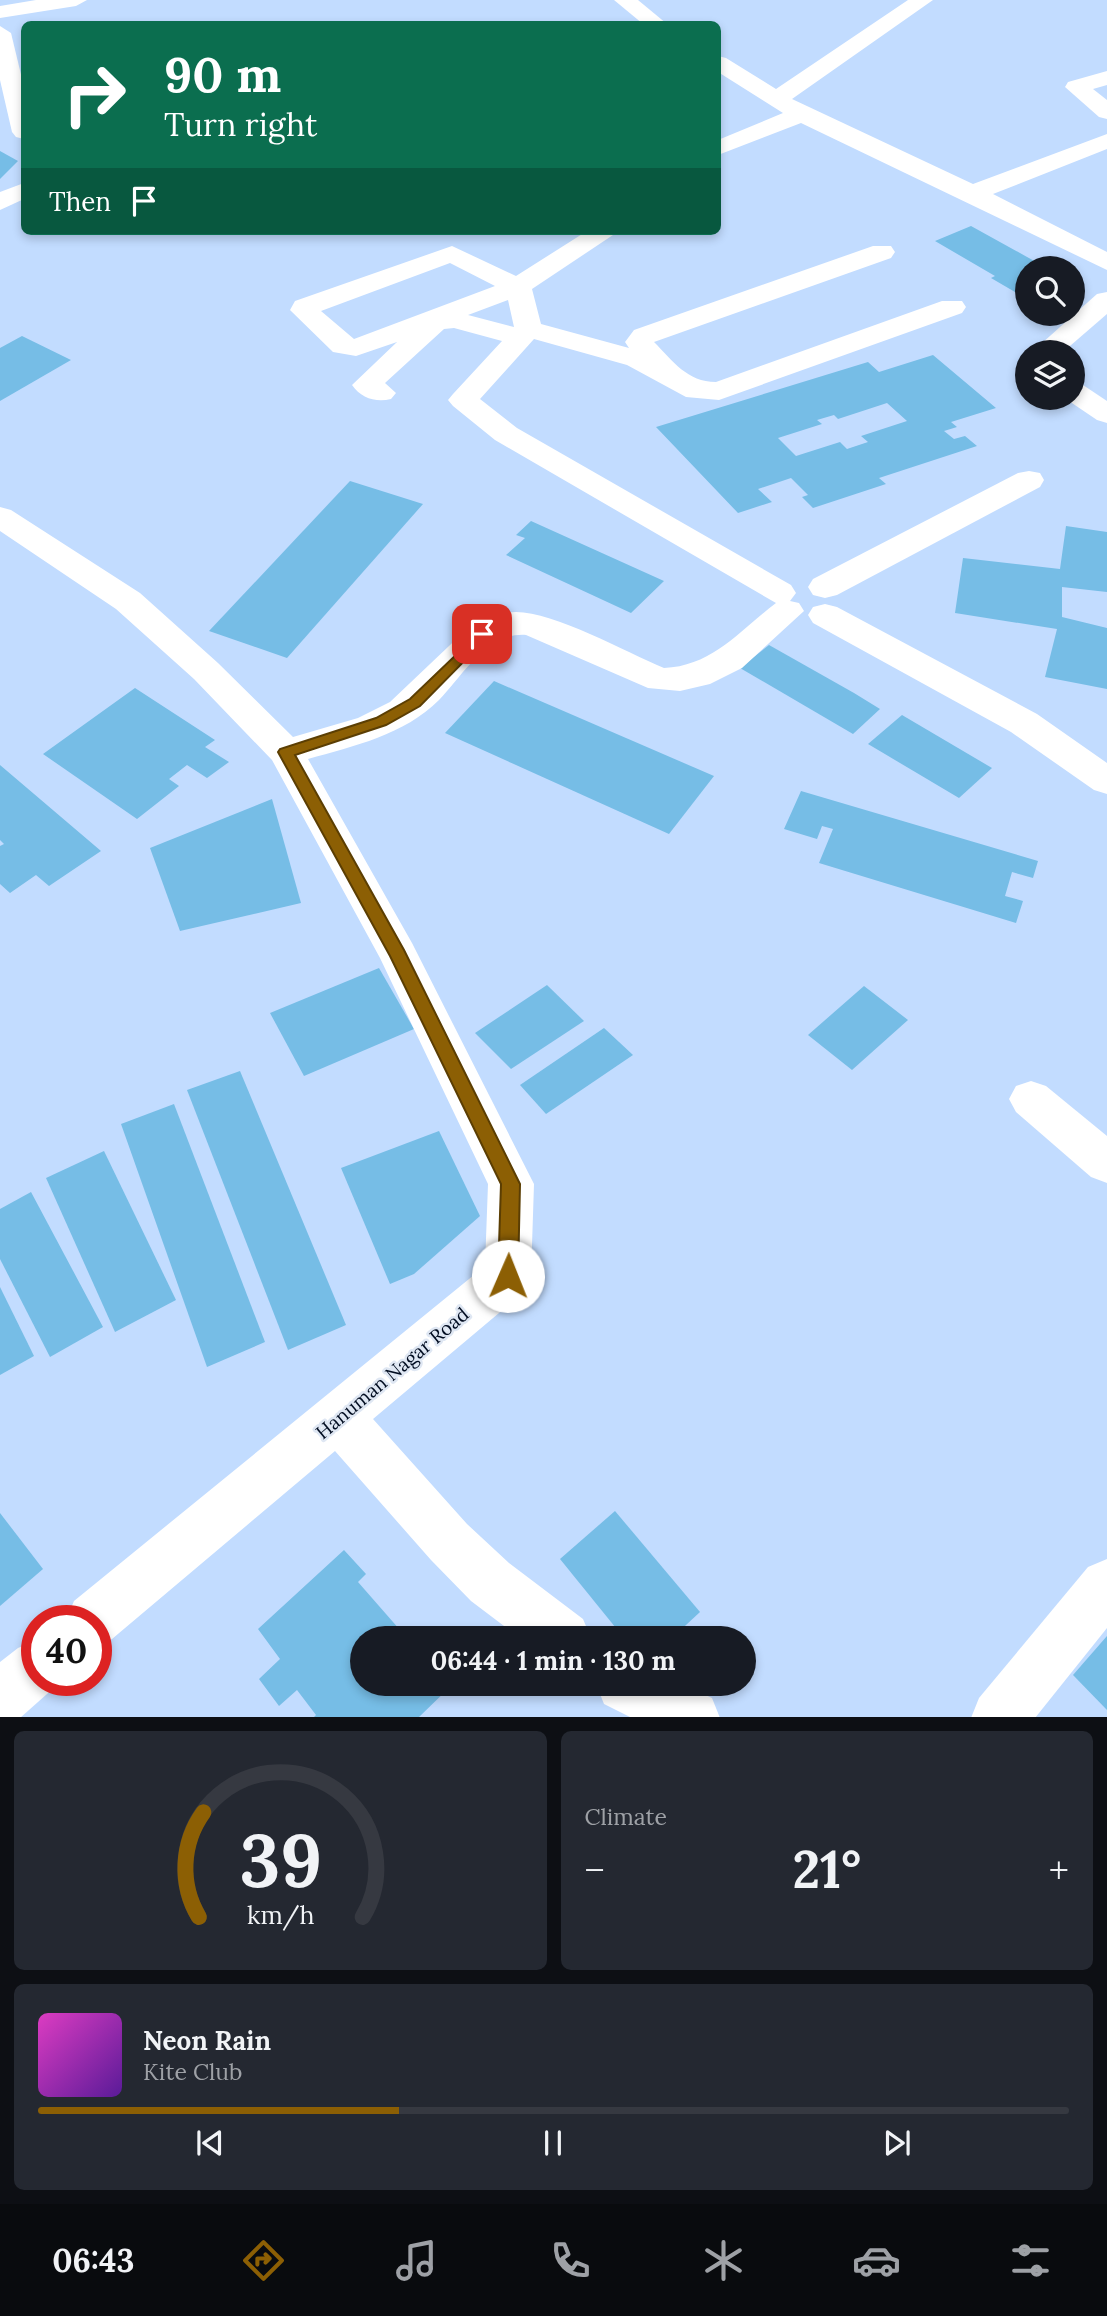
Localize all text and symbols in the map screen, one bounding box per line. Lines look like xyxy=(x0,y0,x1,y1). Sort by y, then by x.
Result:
text: 90 m xyxy=(164,43,281,105)
icon: right xyxy=(49,49,140,140)
text: Turn right xyxy=(164,104,317,145)
icon: arrive xyxy=(125,182,163,220)
text: Then xyxy=(49,185,111,218)
map controls xyxy=(1015,256,1085,410)
button: search xyxy=(1015,256,1085,326)
button: layers xyxy=(1015,340,1085,410)
pin xyxy=(452,604,512,664)
icon: arrive xyxy=(463,615,501,653)
position arrow xyxy=(471,1239,545,1313)
street label: Hanuman Nagar Road xyxy=(311,1302,473,1444)
speed limit sign: 40 xyxy=(21,1605,112,1696)
text: 06:44 · 1 min · 130 m xyxy=(431,1644,675,1677)
text: Climate xyxy=(585,1802,667,1831)
text: 39 xyxy=(239,1814,322,1907)
text: 21° xyxy=(792,1836,861,1902)
text: − xyxy=(585,1846,605,1894)
text: + xyxy=(1049,1846,1069,1894)
text: km/h xyxy=(246,1898,314,1930)
text: Neon Rain xyxy=(143,2024,271,2057)
text: Kite Club xyxy=(143,2057,242,2086)
icon: previous xyxy=(191,2124,229,2162)
icon: pause xyxy=(534,2124,572,2162)
icon: next xyxy=(878,2124,916,2162)
icon: directions xyxy=(239,2236,288,2285)
icon: music xyxy=(392,2236,441,2285)
icon: phone xyxy=(546,2236,595,2285)
icon: climate xyxy=(699,2236,748,2285)
icon: car xyxy=(852,2236,901,2285)
icon: filters xyxy=(1006,2236,1055,2285)
text: 06:43 xyxy=(52,2240,134,2281)

